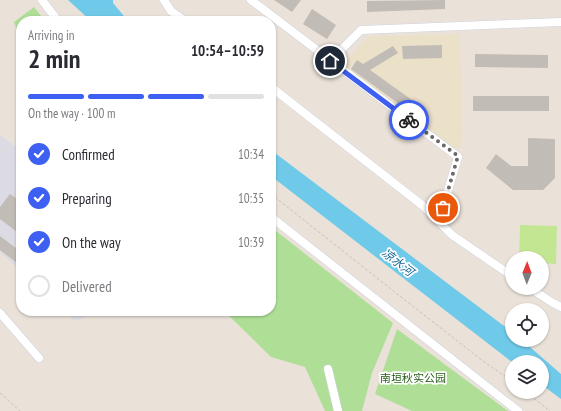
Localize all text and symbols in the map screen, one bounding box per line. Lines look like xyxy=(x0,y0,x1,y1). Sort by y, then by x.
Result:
text: Arriving in xyxy=(28,27,75,44)
text: 10:54–10:59 xyxy=(191,41,264,60)
text: 2 min xyxy=(28,42,81,75)
pin xyxy=(313,44,347,78)
icon: home xyxy=(319,50,341,72)
courier xyxy=(389,100,429,140)
text: On the way · 100 m xyxy=(28,105,115,122)
icon: bike xyxy=(398,109,420,131)
icon: check xyxy=(28,143,50,165)
text: Confirmed xyxy=(62,145,115,164)
text: 10:34 xyxy=(238,146,264,163)
icon: check xyxy=(28,187,50,209)
text: Preparing xyxy=(62,189,112,208)
text: 10:35 xyxy=(238,190,264,207)
pin xyxy=(426,191,460,225)
icon: bag xyxy=(432,197,454,219)
icon: check xyxy=(28,231,50,253)
text: On the way xyxy=(62,233,121,252)
text: 10:39 xyxy=(238,234,264,251)
water label: 凉水河 xyxy=(379,245,418,280)
north arrow xyxy=(505,251,549,295)
map controls xyxy=(505,251,549,399)
text: Delivered xyxy=(62,277,112,296)
button: locate xyxy=(505,303,549,347)
button: layers xyxy=(505,355,549,399)
park label: 南垣秋实公园 xyxy=(380,371,446,385)

